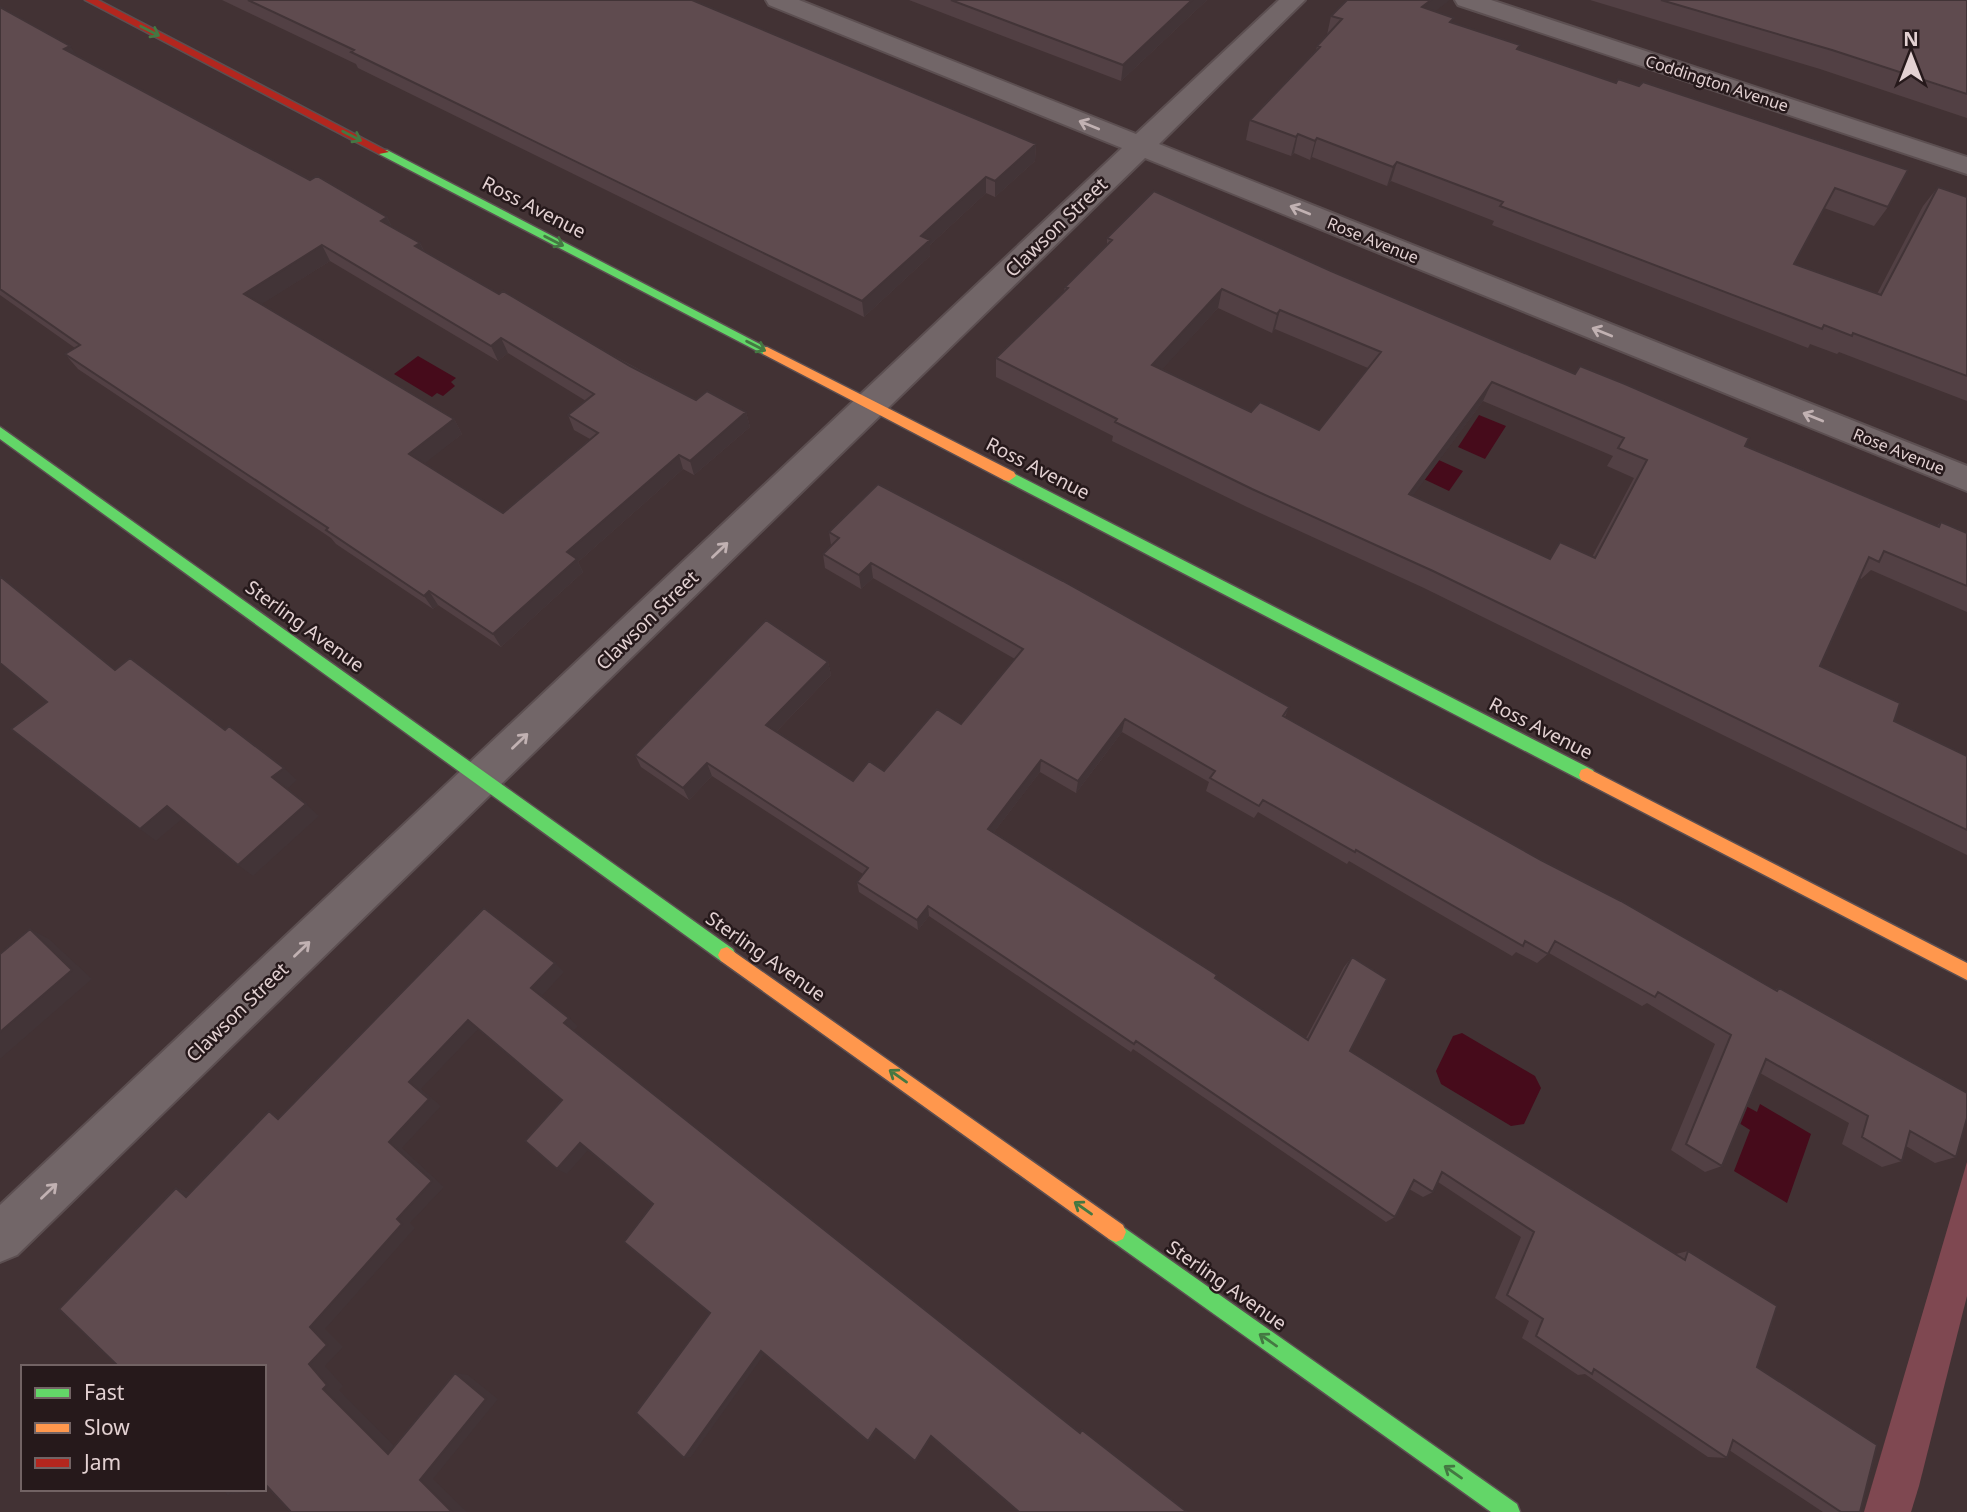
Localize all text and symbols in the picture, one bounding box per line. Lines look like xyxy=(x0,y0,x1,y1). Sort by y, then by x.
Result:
north arrow xyxy=(1876,21,1946,91)
one-way arrow xyxy=(139,25,160,39)
text: N xyxy=(1903,26,1919,52)
street label: Coddington Avenue xyxy=(1643,50,1791,116)
one-way arrow xyxy=(1078,118,1100,131)
one-way arrow xyxy=(341,130,362,144)
street label: Ross Avenue xyxy=(478,170,590,244)
street label: Clawson Street xyxy=(999,171,1113,282)
one-way arrow xyxy=(1289,203,1311,216)
street label: Rose Avenue xyxy=(1324,212,1422,268)
one-way arrow xyxy=(543,235,564,248)
one-way arrow xyxy=(1591,324,1613,337)
one-way arrow xyxy=(745,340,766,353)
one-way arrow xyxy=(1802,409,1824,422)
street label: Rose Avenue xyxy=(1850,423,1948,479)
street label: Ross Avenue xyxy=(982,431,1094,505)
one-way arrow xyxy=(711,542,728,559)
street label: Clawson Street xyxy=(590,564,704,675)
street label: Sterling Avenue xyxy=(240,574,370,678)
street label: Ross Avenue xyxy=(1485,691,1597,765)
one-way arrow xyxy=(511,733,528,750)
street label: Sterling Avenue xyxy=(701,905,831,1007)
one-way arrow xyxy=(294,941,311,958)
street label: Clawson Street xyxy=(180,956,294,1067)
one-way arrow xyxy=(889,1069,908,1083)
one-way arrow xyxy=(40,1183,57,1200)
one-way arrow xyxy=(1074,1201,1093,1215)
street label: Sterling Avenue xyxy=(1162,1234,1292,1336)
one-way arrow xyxy=(1259,1333,1278,1347)
legend xyxy=(21,1365,266,1491)
text: Fast xyxy=(84,1378,125,1406)
text: Slow xyxy=(84,1413,130,1441)
text: Jam xyxy=(82,1448,121,1476)
one-way arrow xyxy=(1444,1465,1463,1479)

